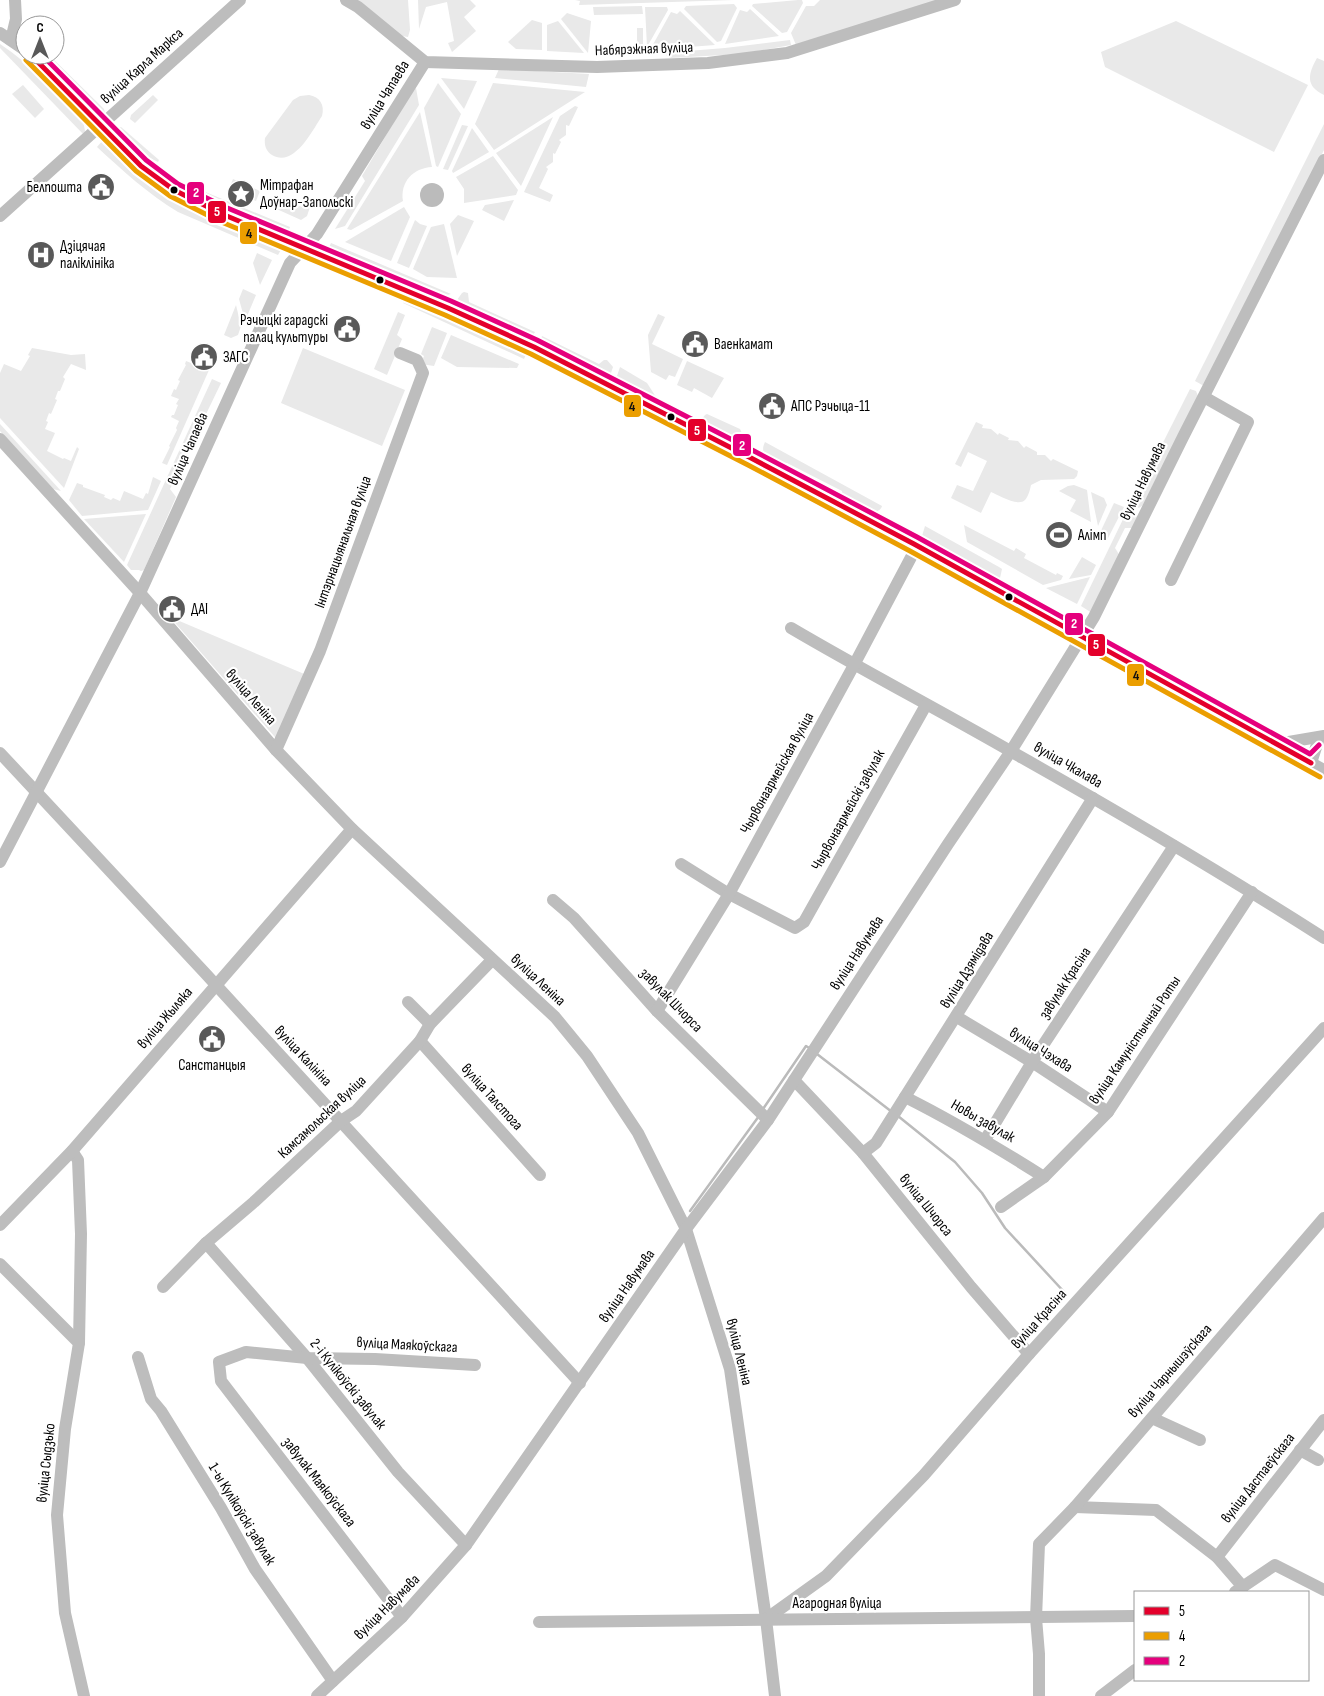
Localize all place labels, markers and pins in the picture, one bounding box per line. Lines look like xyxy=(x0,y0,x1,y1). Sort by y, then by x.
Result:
public building icon: Белпошта xyxy=(86,172,116,202)
place label: Мітрафан Доўнар-Запольскі xyxy=(260,176,353,212)
place label: Белпошта xyxy=(27,178,82,197)
place icon: Мітрафан Доўнар-Запольскі xyxy=(226,179,256,209)
unlabelled marker xyxy=(169,185,179,195)
place label: Дзіцячая паліклініка xyxy=(60,237,115,273)
hospital icon: Дзіцячая паліклініка xyxy=(26,240,56,270)
unlabelled marker xyxy=(375,275,385,285)
place label: Рэчыцкі гарадскі палац культуры xyxy=(240,311,328,347)
public building icon: Рэчыцкі гарадскі палац культуры xyxy=(332,314,362,344)
public building icon: Ваенкамат xyxy=(680,329,710,359)
place label: Ваенкамат xyxy=(714,335,773,354)
public building icon: ЗАГС xyxy=(189,342,219,372)
place label: ЗАГС xyxy=(223,348,249,367)
public building icon: АПС Рэчыца-11 xyxy=(757,391,787,421)
place label: АПС Рэчыца-11 xyxy=(790,397,870,416)
unlabelled marker xyxy=(666,412,676,422)
sports icon: Алімп xyxy=(1044,520,1074,550)
place label: Алімп xyxy=(1077,526,1106,545)
unlabelled marker xyxy=(1004,592,1014,602)
public building icon: ДАІ xyxy=(157,594,187,624)
place label: ДАІ xyxy=(191,600,208,619)
public building icon: Санстанцыя xyxy=(197,1024,227,1054)
place label: Санстанцыя xyxy=(178,1056,246,1075)

